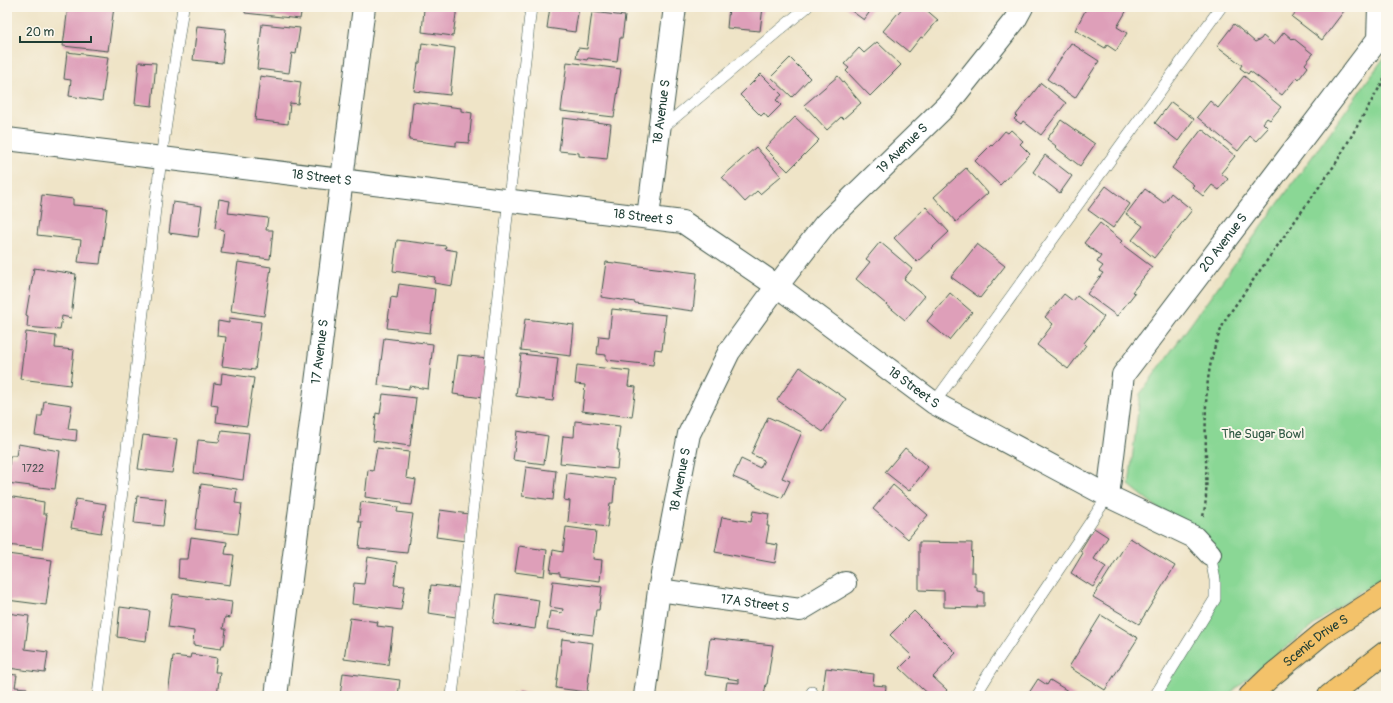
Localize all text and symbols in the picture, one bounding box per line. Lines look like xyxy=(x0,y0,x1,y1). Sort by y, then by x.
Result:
scale bar xyxy=(20,18,91,44)
text: 20 m xyxy=(26,25,55,40)
street label: 18 Avenue S xyxy=(649,79,674,145)
street label: 19 Avenue S xyxy=(873,120,931,177)
street label: 18 Street S xyxy=(291,166,353,189)
street label: 18 Street S xyxy=(612,206,674,229)
street label: 20 Avenue S xyxy=(1196,210,1251,275)
street label: 17 Avenue S xyxy=(308,318,332,385)
street label: 18 Street S xyxy=(885,363,942,412)
park label: The Sugar Bowl xyxy=(1222,426,1304,442)
street label: 18 Avenue S xyxy=(666,447,694,513)
house number: 1722 xyxy=(22,462,44,475)
street label: 17A Street S xyxy=(720,591,790,616)
street label: Scenic Drive S xyxy=(1280,611,1351,671)

